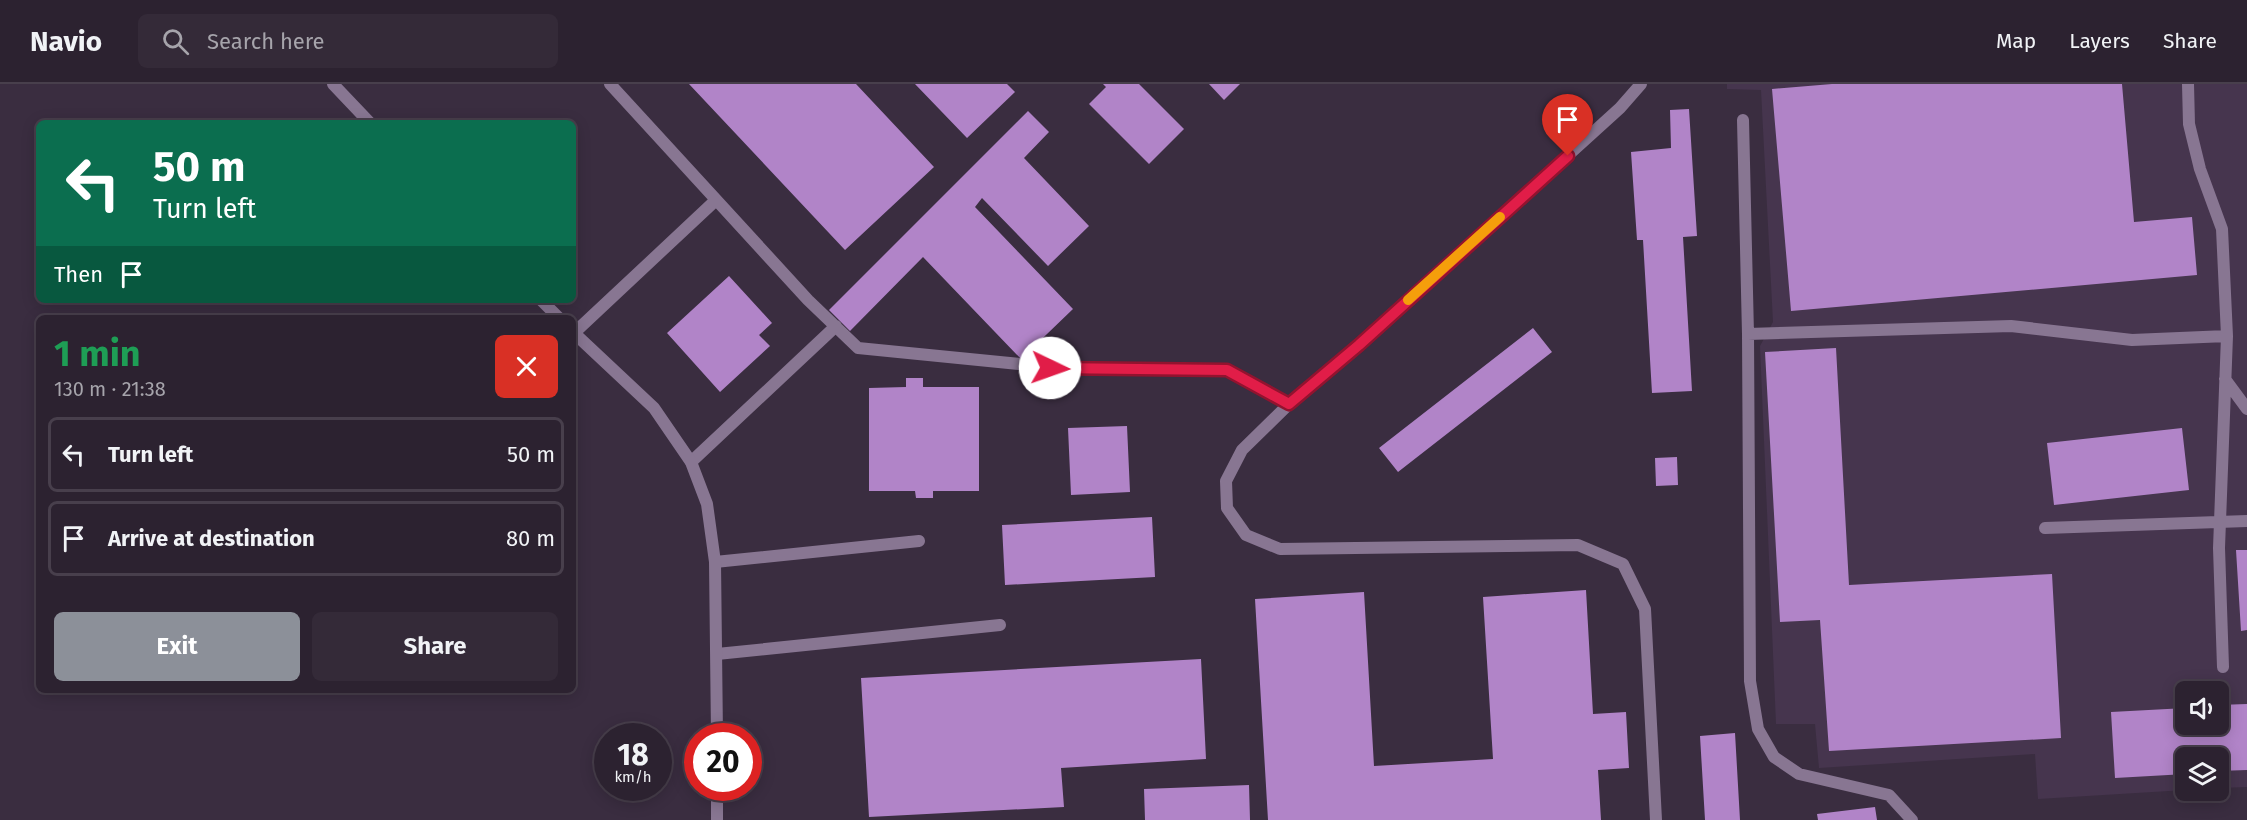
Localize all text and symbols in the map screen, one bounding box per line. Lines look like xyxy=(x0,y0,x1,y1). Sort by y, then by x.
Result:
search box xyxy=(138,14,558,68)
text: Navio xyxy=(30,25,102,58)
icon: search xyxy=(159,25,192,58)
text: Search here xyxy=(207,28,325,55)
text: Map xyxy=(1996,28,2036,54)
text: Layers xyxy=(2069,28,2130,54)
text: Share xyxy=(2163,28,2217,54)
pin xyxy=(1542,94,1593,156)
icon: arrive xyxy=(1551,103,1584,136)
text: 50 m xyxy=(153,142,246,192)
icon: left xyxy=(54,144,132,222)
text: Turn left xyxy=(153,193,256,225)
icon: arrive xyxy=(115,258,148,291)
text: Then xyxy=(54,261,103,288)
text: 1 min xyxy=(54,332,141,376)
button: close xyxy=(495,335,558,398)
position arrow xyxy=(1018,336,1082,400)
text: 130 m · 21:38 xyxy=(54,377,166,401)
icon: left xyxy=(57,438,90,471)
text: Turn left xyxy=(108,441,193,468)
text: 50 m xyxy=(507,441,555,468)
icon: arrive xyxy=(57,522,90,555)
text: Arrive at destination xyxy=(108,525,315,552)
text: 80 m xyxy=(506,525,555,552)
button: Exit xyxy=(54,612,300,681)
button: Share xyxy=(312,612,558,681)
map controls xyxy=(2175,681,2229,801)
button: sound xyxy=(2175,681,2229,735)
speed limit sign: 20 xyxy=(684,723,762,801)
text: 18 xyxy=(617,737,649,773)
button: layers xyxy=(2175,747,2229,801)
text: km/h xyxy=(614,768,652,786)

